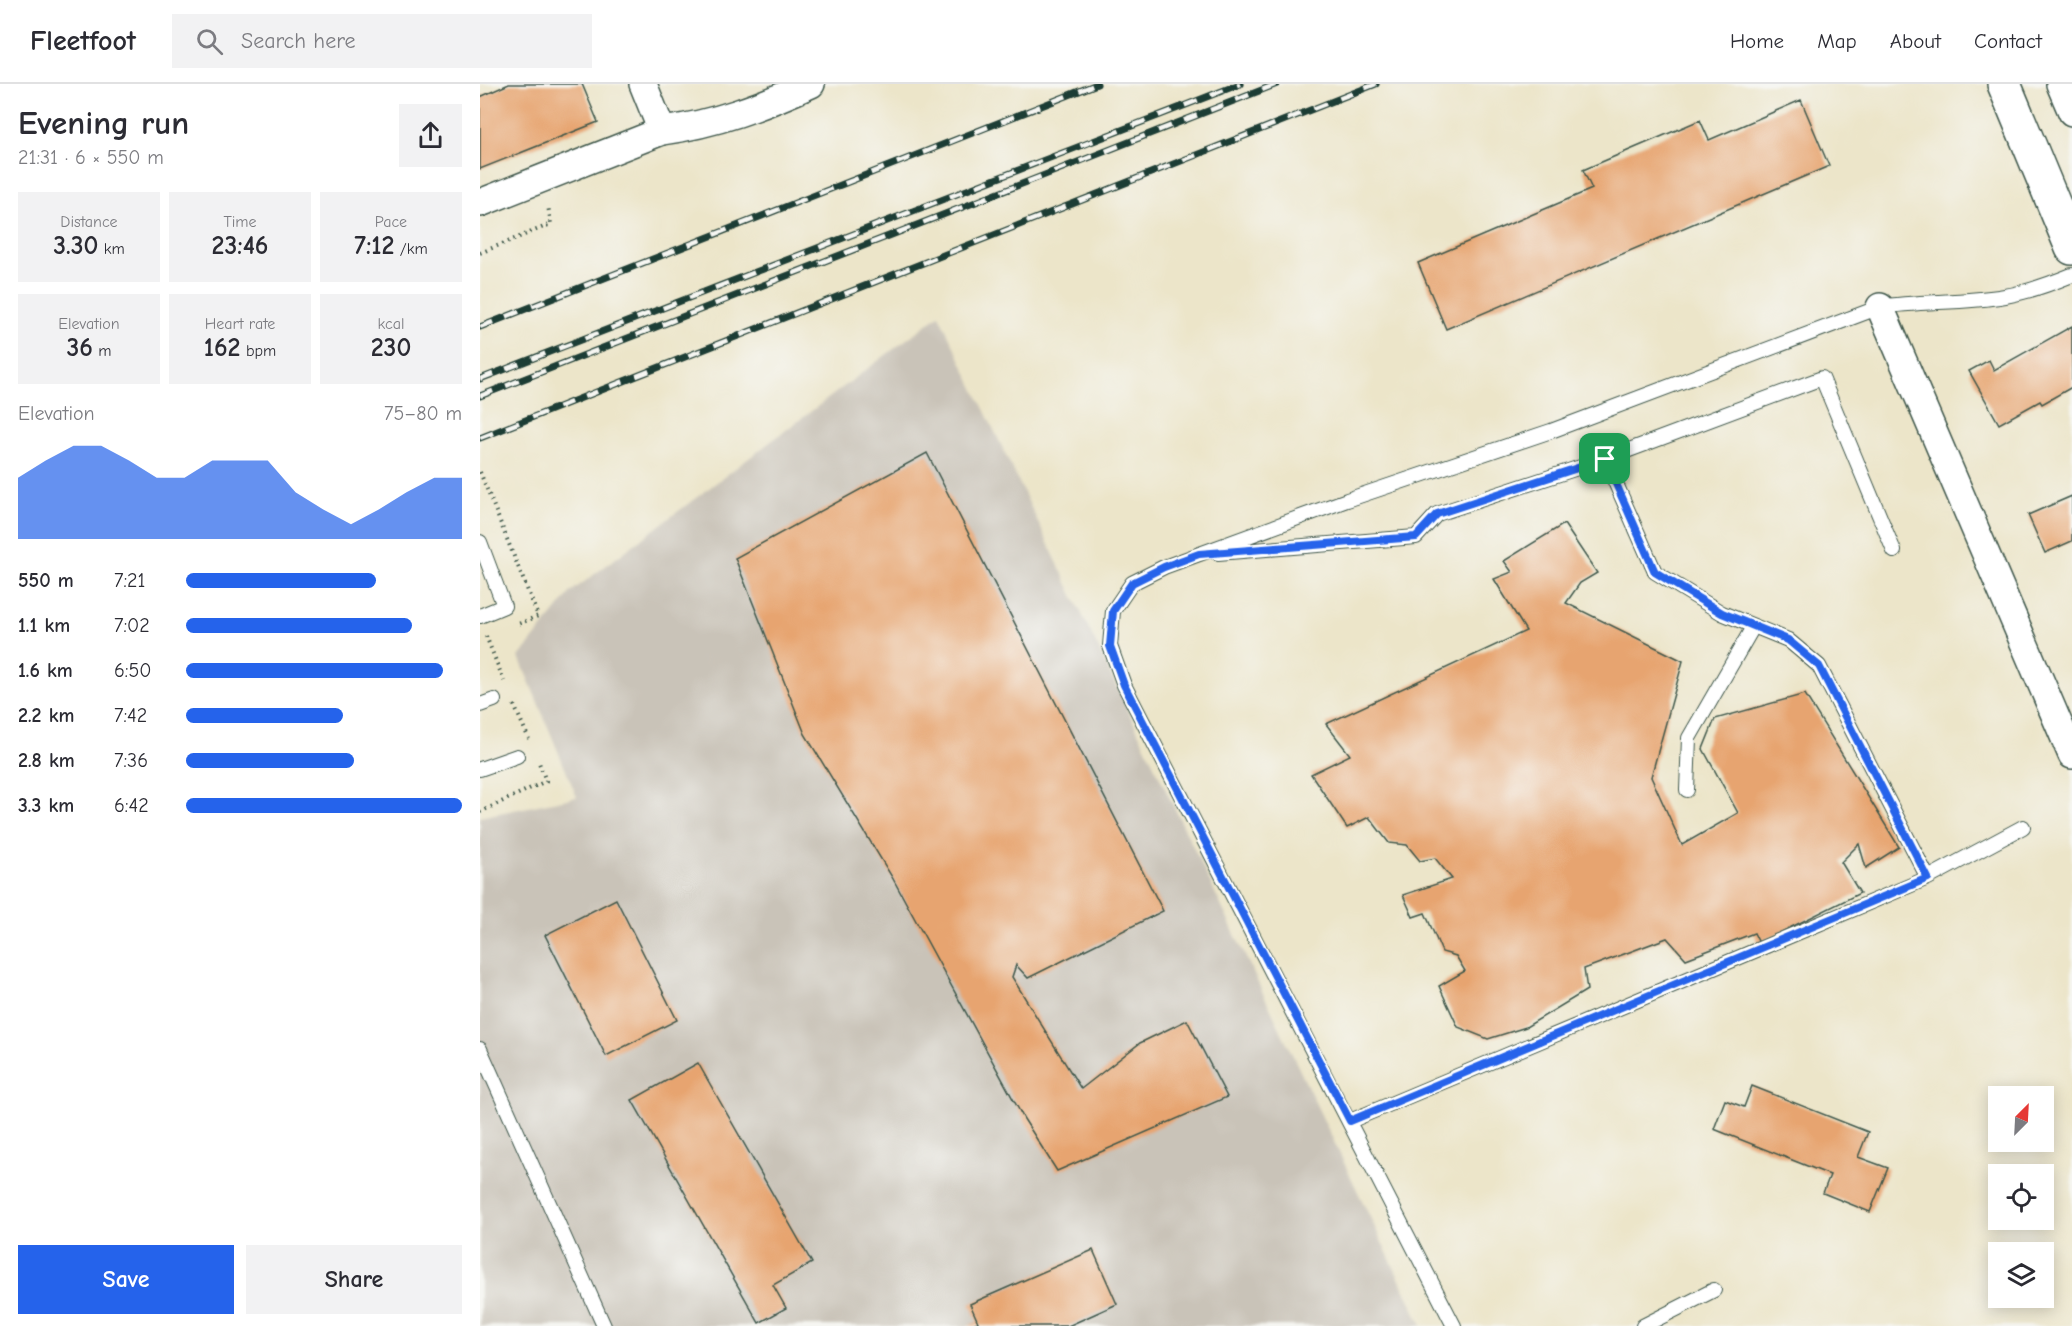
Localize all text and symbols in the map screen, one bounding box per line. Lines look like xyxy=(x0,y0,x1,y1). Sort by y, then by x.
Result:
search box xyxy=(172,14,592,68)
text: Fleetfoot xyxy=(30,25,136,57)
icon: search xyxy=(193,25,226,58)
text: Search here xyxy=(241,28,356,54)
text: Home xyxy=(1730,29,1784,53)
text: Map xyxy=(1817,29,1857,53)
text: About xyxy=(1890,29,1941,53)
text: Contact xyxy=(1974,29,2042,53)
text: Evening run xyxy=(18,104,189,142)
button: share xyxy=(399,104,462,167)
text: 21:31 · 6 × 550 m xyxy=(18,146,164,169)
text: Distance xyxy=(60,213,118,231)
text: Time xyxy=(223,213,257,231)
text: Pace xyxy=(375,213,407,231)
text: 3.30 xyxy=(53,231,98,261)
text: 23:46 xyxy=(212,231,268,261)
text: 7:12 xyxy=(354,231,394,261)
text: km xyxy=(98,240,125,258)
text: /km xyxy=(394,240,428,258)
text: Elevation xyxy=(58,315,120,333)
text: Heart rate xyxy=(205,315,275,333)
text: kcal xyxy=(378,315,404,333)
text: 36 xyxy=(67,333,93,363)
text: 162 xyxy=(204,333,241,363)
text: 230 xyxy=(371,333,411,363)
text: m xyxy=(93,342,112,360)
text: bpm xyxy=(241,342,276,360)
text: Elevation xyxy=(18,402,95,425)
text: 75–80 m xyxy=(384,402,462,425)
pin xyxy=(1579,433,1630,484)
icon: arrive xyxy=(1588,442,1621,475)
text: 550 m xyxy=(18,569,74,592)
text: 7:21 xyxy=(114,569,145,592)
text: 1.1 km xyxy=(18,614,70,637)
text: 7:02 xyxy=(114,614,150,637)
text: 1.6 km xyxy=(18,659,73,682)
text: 6:50 xyxy=(114,659,151,682)
text: 2.2 km xyxy=(18,704,74,727)
text: 7:42 xyxy=(114,704,147,727)
text: 2.8 km xyxy=(18,749,75,772)
text: 7:36 xyxy=(114,749,148,772)
text: 3.3 km xyxy=(18,794,74,817)
text: 6:42 xyxy=(114,794,149,817)
north arrow xyxy=(1988,1086,2054,1152)
map controls xyxy=(1988,1086,2054,1308)
button: locate xyxy=(1988,1164,2054,1230)
button: layers xyxy=(1988,1242,2054,1308)
button: Save xyxy=(18,1245,234,1314)
button: Share xyxy=(246,1245,462,1314)

